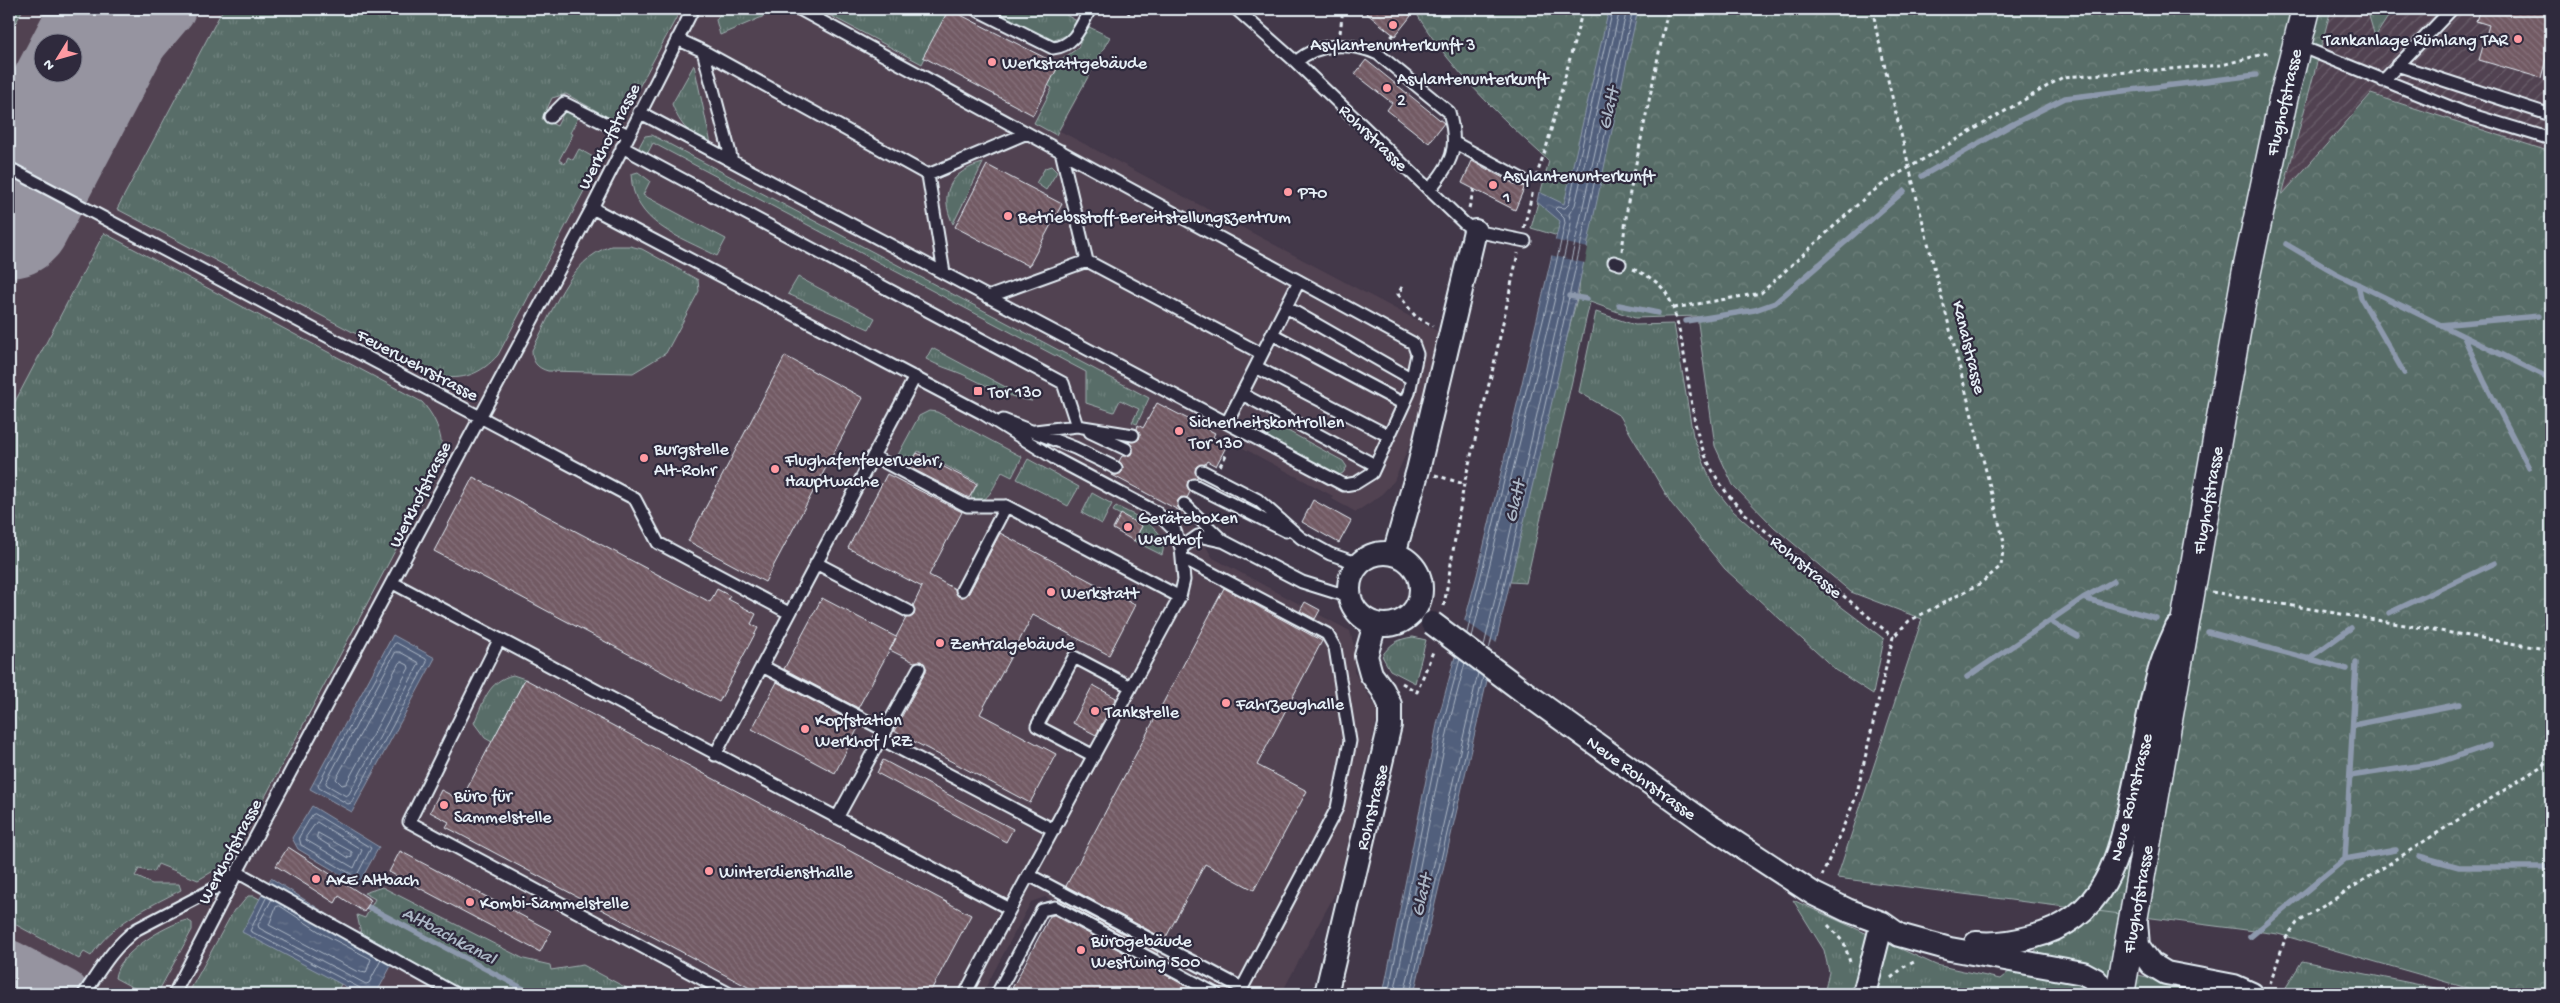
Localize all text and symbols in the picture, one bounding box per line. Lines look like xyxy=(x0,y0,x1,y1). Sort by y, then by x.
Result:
marker: Asylantenunterkunft 3 xyxy=(1387,19,1399,31)
place label: Tankanlage Rümlang TAR xyxy=(2323,31,2509,52)
north arrow xyxy=(32,32,82,82)
marker: Tankanlage Rümlang TAR xyxy=(2512,33,2524,45)
place label: Asylantenunterkunft 3 xyxy=(1310,36,1476,57)
street label: Flughofstrasse xyxy=(2263,46,2308,159)
place label: Werkstattgebäude xyxy=(1002,54,1148,75)
text: N xyxy=(40,56,59,73)
marker: Werkstattgebäude xyxy=(986,56,998,68)
place label: Asylantenunterkunft 2 xyxy=(1397,70,1550,112)
street label: Werkhofstrasse xyxy=(574,80,646,194)
marker: Asylantenunterkunft 2 xyxy=(1381,82,1393,94)
water label: Glatt xyxy=(1594,82,1627,132)
street label: Rohrstrasse xyxy=(1333,101,1412,177)
place label: Asylantenunterkunft 1 xyxy=(1502,167,1656,209)
marker: Asylantenunterkunft 1 xyxy=(1487,179,1499,191)
place label: P70 xyxy=(1297,184,1328,205)
marker: P70 xyxy=(1282,186,1294,198)
place label: Betriebsstoff-Bereitstellungszentrum xyxy=(1017,208,1291,229)
marker: Betriebsstoff-Bereitstellungszentrum xyxy=(1002,210,1014,222)
street label: Kanalstrasse xyxy=(1946,299,1989,397)
street label: Feuerwehrstrasse xyxy=(352,325,482,407)
place label: Tor 130 xyxy=(987,383,1042,404)
marker: Tor 130 xyxy=(972,385,984,397)
place label: Sicherheitskontrollen Tor 130 xyxy=(1188,413,1345,455)
marker: Sicherheitskontrollen Tor 130 xyxy=(1173,425,1185,437)
street label: Werkhofstrasse xyxy=(385,438,457,552)
place label: Burgstelle Alt-Rohr xyxy=(653,440,729,482)
street label: Flughofstrasse xyxy=(2189,444,2229,557)
place label: Flughafenfeuerwehr, Hauptwache xyxy=(784,451,944,493)
marker: Burgstelle Alt-Rohr xyxy=(638,452,650,464)
marker: Flughafenfeuerwehr, Hauptwache xyxy=(769,463,781,475)
water label: Glatt xyxy=(1500,475,1533,525)
place label: Geräteboxen Werkhof xyxy=(1138,509,1238,551)
marker: Geräteboxen Werkhof xyxy=(1122,521,1134,533)
street label: Rohrstrasse xyxy=(1765,532,1846,605)
place label: Werkstatt xyxy=(1061,584,1140,605)
marker: Werkstatt xyxy=(1045,586,1057,598)
place label: Zentralgebäude xyxy=(950,635,1075,656)
marker: Zentralgebäude xyxy=(934,637,946,649)
place label: Fahrzeughalle xyxy=(1235,695,1345,716)
marker: Fahrzeughalle xyxy=(1220,697,1232,709)
place label: Tankstelle xyxy=(1104,703,1180,724)
marker: Tankstelle xyxy=(1089,705,1101,717)
place label: Kopfstation Werkhof / RZ xyxy=(815,711,913,753)
marker: Kopfstation Werkhof / RZ xyxy=(799,723,811,735)
street label: Neue Rohrstrasse xyxy=(2106,731,2159,864)
street label: Neue Rohrstrasse xyxy=(1581,732,1700,826)
street label: Rohrstrasse xyxy=(1353,762,1394,853)
place label: Büro für Sammelstelle xyxy=(453,787,552,829)
street label: Werkhofstrasse xyxy=(195,795,268,908)
marker: Büro für Sammelstelle xyxy=(438,799,450,811)
street label: Flughofstrasse xyxy=(2119,843,2159,956)
place label: Winterdiensthalle xyxy=(719,863,854,884)
marker: Winterdiensthalle xyxy=(703,865,715,877)
water label: Glatt xyxy=(1407,869,1440,919)
place label: AKE Altbach xyxy=(326,871,420,892)
marker: AKE Altbach xyxy=(310,873,322,885)
place label: Kombi-Sammelstelle xyxy=(480,894,629,915)
marker: Kombi-Sammelstelle xyxy=(464,896,476,908)
water label: Altbachkanal xyxy=(397,903,501,972)
place label: Bürogebäude Westwing 500 xyxy=(1090,932,1200,974)
marker: Bürogebäude Westwing 500 xyxy=(1075,944,1087,956)

